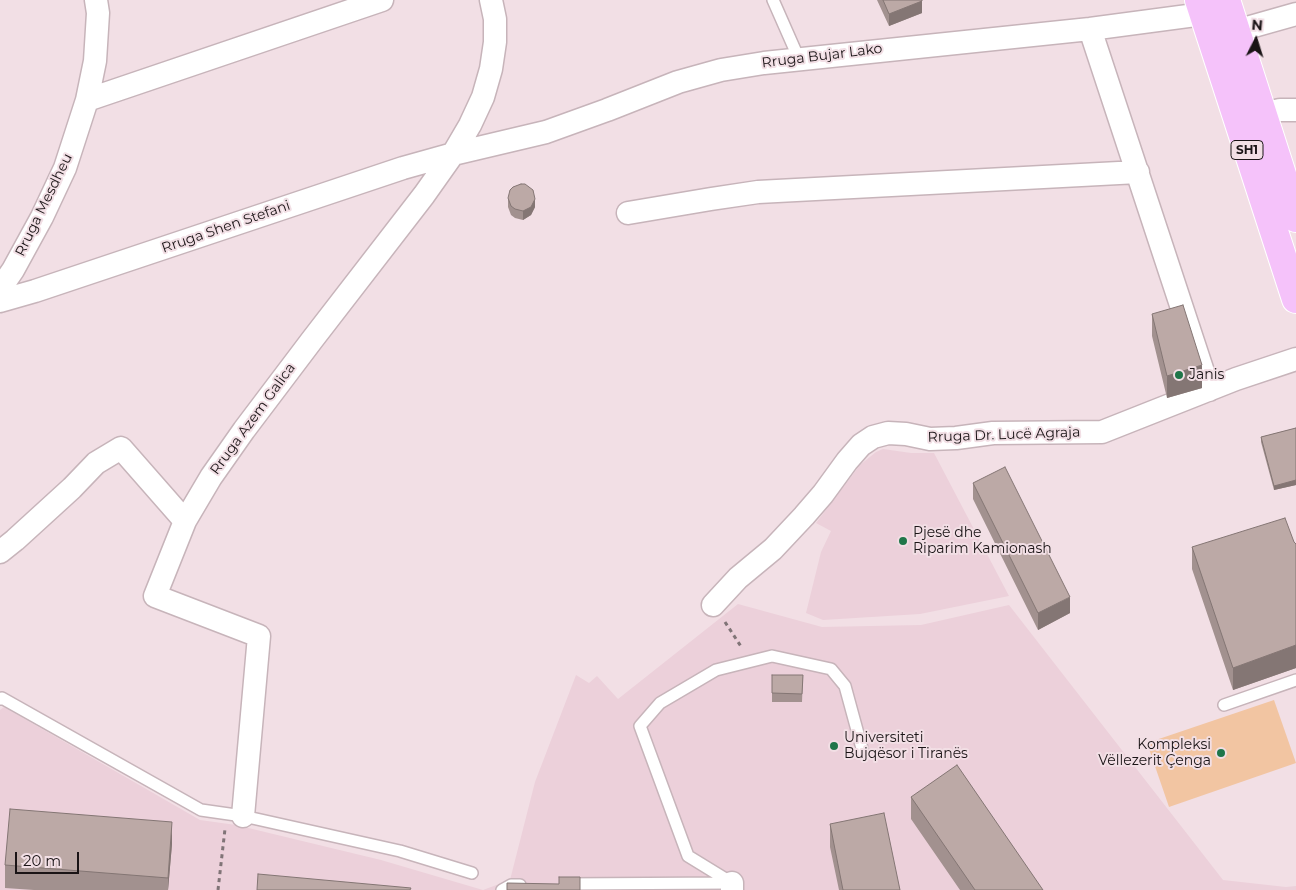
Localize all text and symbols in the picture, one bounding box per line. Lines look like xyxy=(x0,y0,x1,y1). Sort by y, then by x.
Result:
north arrow xyxy=(1231,15,1281,65)
text: N xyxy=(1251,16,1264,35)
street label: Rruga Bujar Lako xyxy=(761,40,883,72)
road number: SH1 xyxy=(1231,140,1263,160)
street label: Rruga Mesdheu xyxy=(12,151,76,259)
street label: Rruga Shen Stefani xyxy=(159,197,293,257)
street label: Rruga Azem Galica xyxy=(207,360,299,478)
place label: Janis xyxy=(1189,367,1224,383)
marker: Janis xyxy=(1173,369,1185,381)
street label: Rruga Dr. Lucë Agraja xyxy=(927,424,1081,446)
place label: Pjesë dhe Riparim Kamionash xyxy=(913,525,1052,558)
marker: Pjesë dhe Riparim Kamionash xyxy=(897,535,909,547)
place label: Universiteti Bujqësor i Tiranës xyxy=(844,730,968,762)
place label: Kompleksi Vëllezerit Çenga xyxy=(1098,737,1211,770)
marker: Universiteti Bujqësor i Tiranës xyxy=(828,740,840,752)
marker: Kompleksi Vëllezerit Çenga xyxy=(1215,747,1227,759)
scale bar xyxy=(18,842,81,874)
text: 20 m xyxy=(23,851,61,870)

